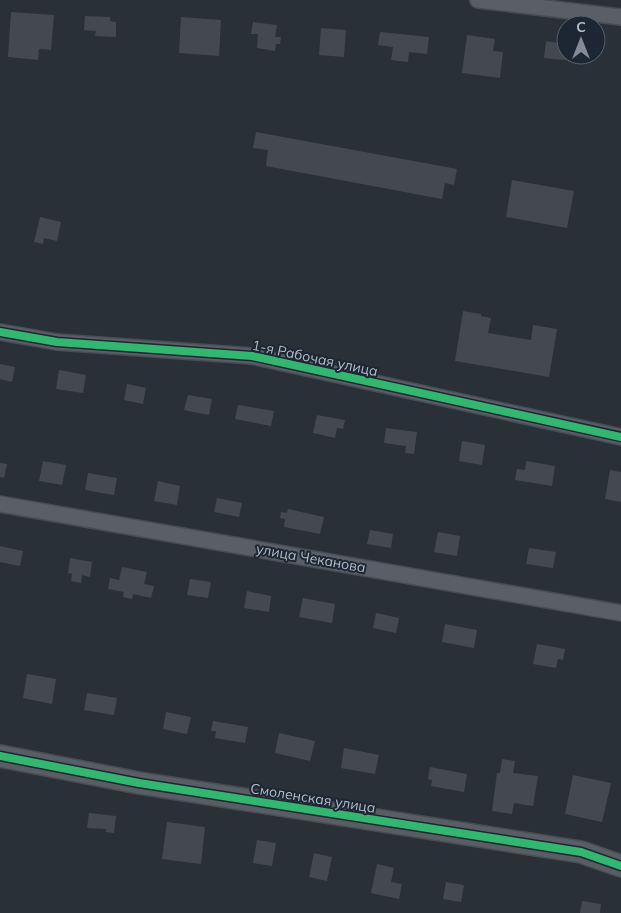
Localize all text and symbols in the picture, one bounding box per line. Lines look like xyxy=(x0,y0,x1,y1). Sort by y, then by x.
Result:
north arrow xyxy=(556,15,606,65)
text: С xyxy=(576,18,586,36)
street label: 1-я Рабочая улица xyxy=(250,336,380,380)
street label: улица Чеканова xyxy=(255,540,367,576)
street label: Смоленская улица xyxy=(249,779,377,817)

